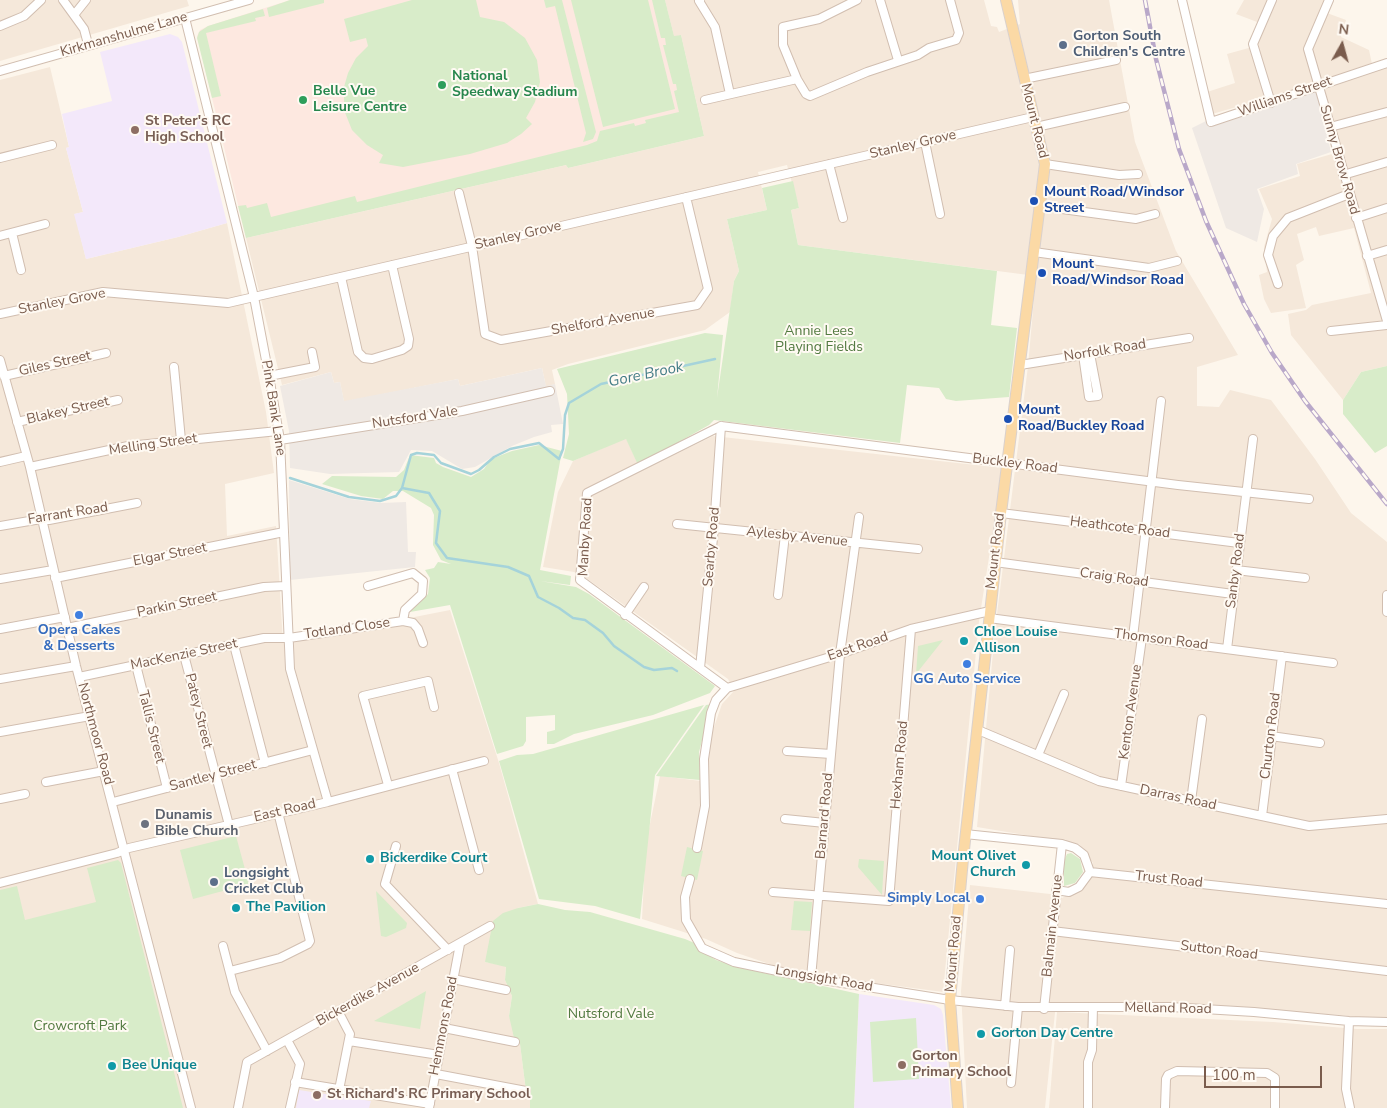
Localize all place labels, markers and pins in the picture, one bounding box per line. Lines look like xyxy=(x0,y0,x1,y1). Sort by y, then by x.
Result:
place label: Gorton South Children's Centre xyxy=(1073,29,1185,62)
marker: Gorton South Children's Centre xyxy=(1057,39,1069,51)
place label: National Speedway Stadium xyxy=(452,69,577,102)
marker: National Speedway Stadium xyxy=(436,79,448,91)
place label: Belle Vue Leisure Centre xyxy=(313,84,407,116)
marker: Belle Vue Leisure Centre xyxy=(297,94,309,106)
place label: St Peter's RC High School xyxy=(145,114,231,146)
marker: St Peter's RC High School xyxy=(129,124,141,136)
place label: Mount Road/Windsor Street xyxy=(1044,185,1184,218)
marker: Mount Road/Windsor Street xyxy=(1028,195,1040,207)
place label: Mount Road/Windsor Road xyxy=(1052,257,1184,290)
marker: Mount Road/Windsor Road xyxy=(1036,267,1048,279)
place label: Mount Road/Buckley Road xyxy=(1018,403,1144,436)
marker: Mount Road/Buckley Road xyxy=(1002,413,1014,425)
marker: Opera Cakes & Desserts xyxy=(73,609,85,621)
place label: Opera Cakes & Desserts xyxy=(38,623,120,656)
place label: Chloe Louise Allison xyxy=(974,625,1057,658)
marker: Chloe Louise Allison xyxy=(958,635,970,647)
marker: GG Auto Service xyxy=(961,658,973,670)
place label: GG Auto Service xyxy=(913,672,1021,688)
place label: Dunamis Bible Church xyxy=(155,808,238,840)
marker: Dunamis Bible Church xyxy=(139,818,151,830)
place label: Mount Olivet Church xyxy=(931,849,1016,882)
place label: Bickerdike Court xyxy=(380,851,487,867)
marker: Bickerdike Court xyxy=(364,853,376,865)
marker: Mount Olivet Church xyxy=(1020,859,1032,871)
place label: Longsight Cricket Club xyxy=(224,866,304,899)
marker: Longsight Cricket Club xyxy=(208,876,220,888)
place label: Simply Local xyxy=(887,891,970,907)
marker: Simply Local xyxy=(974,893,986,905)
place label: The Pavilion xyxy=(246,900,326,916)
marker: The Pavilion xyxy=(230,902,242,914)
place label: Gorton Day Centre xyxy=(991,1026,1113,1042)
marker: Gorton Day Centre xyxy=(975,1028,987,1040)
place label: Gorton Primary School xyxy=(912,1049,1011,1082)
place label: Bee Unique xyxy=(122,1058,197,1074)
marker: Gorton Primary School xyxy=(896,1059,908,1071)
marker: Bee Unique xyxy=(106,1060,118,1072)
place label: St Richard's RC Primary School xyxy=(327,1087,530,1103)
marker: St Richard's RC Primary School xyxy=(311,1089,323,1101)

